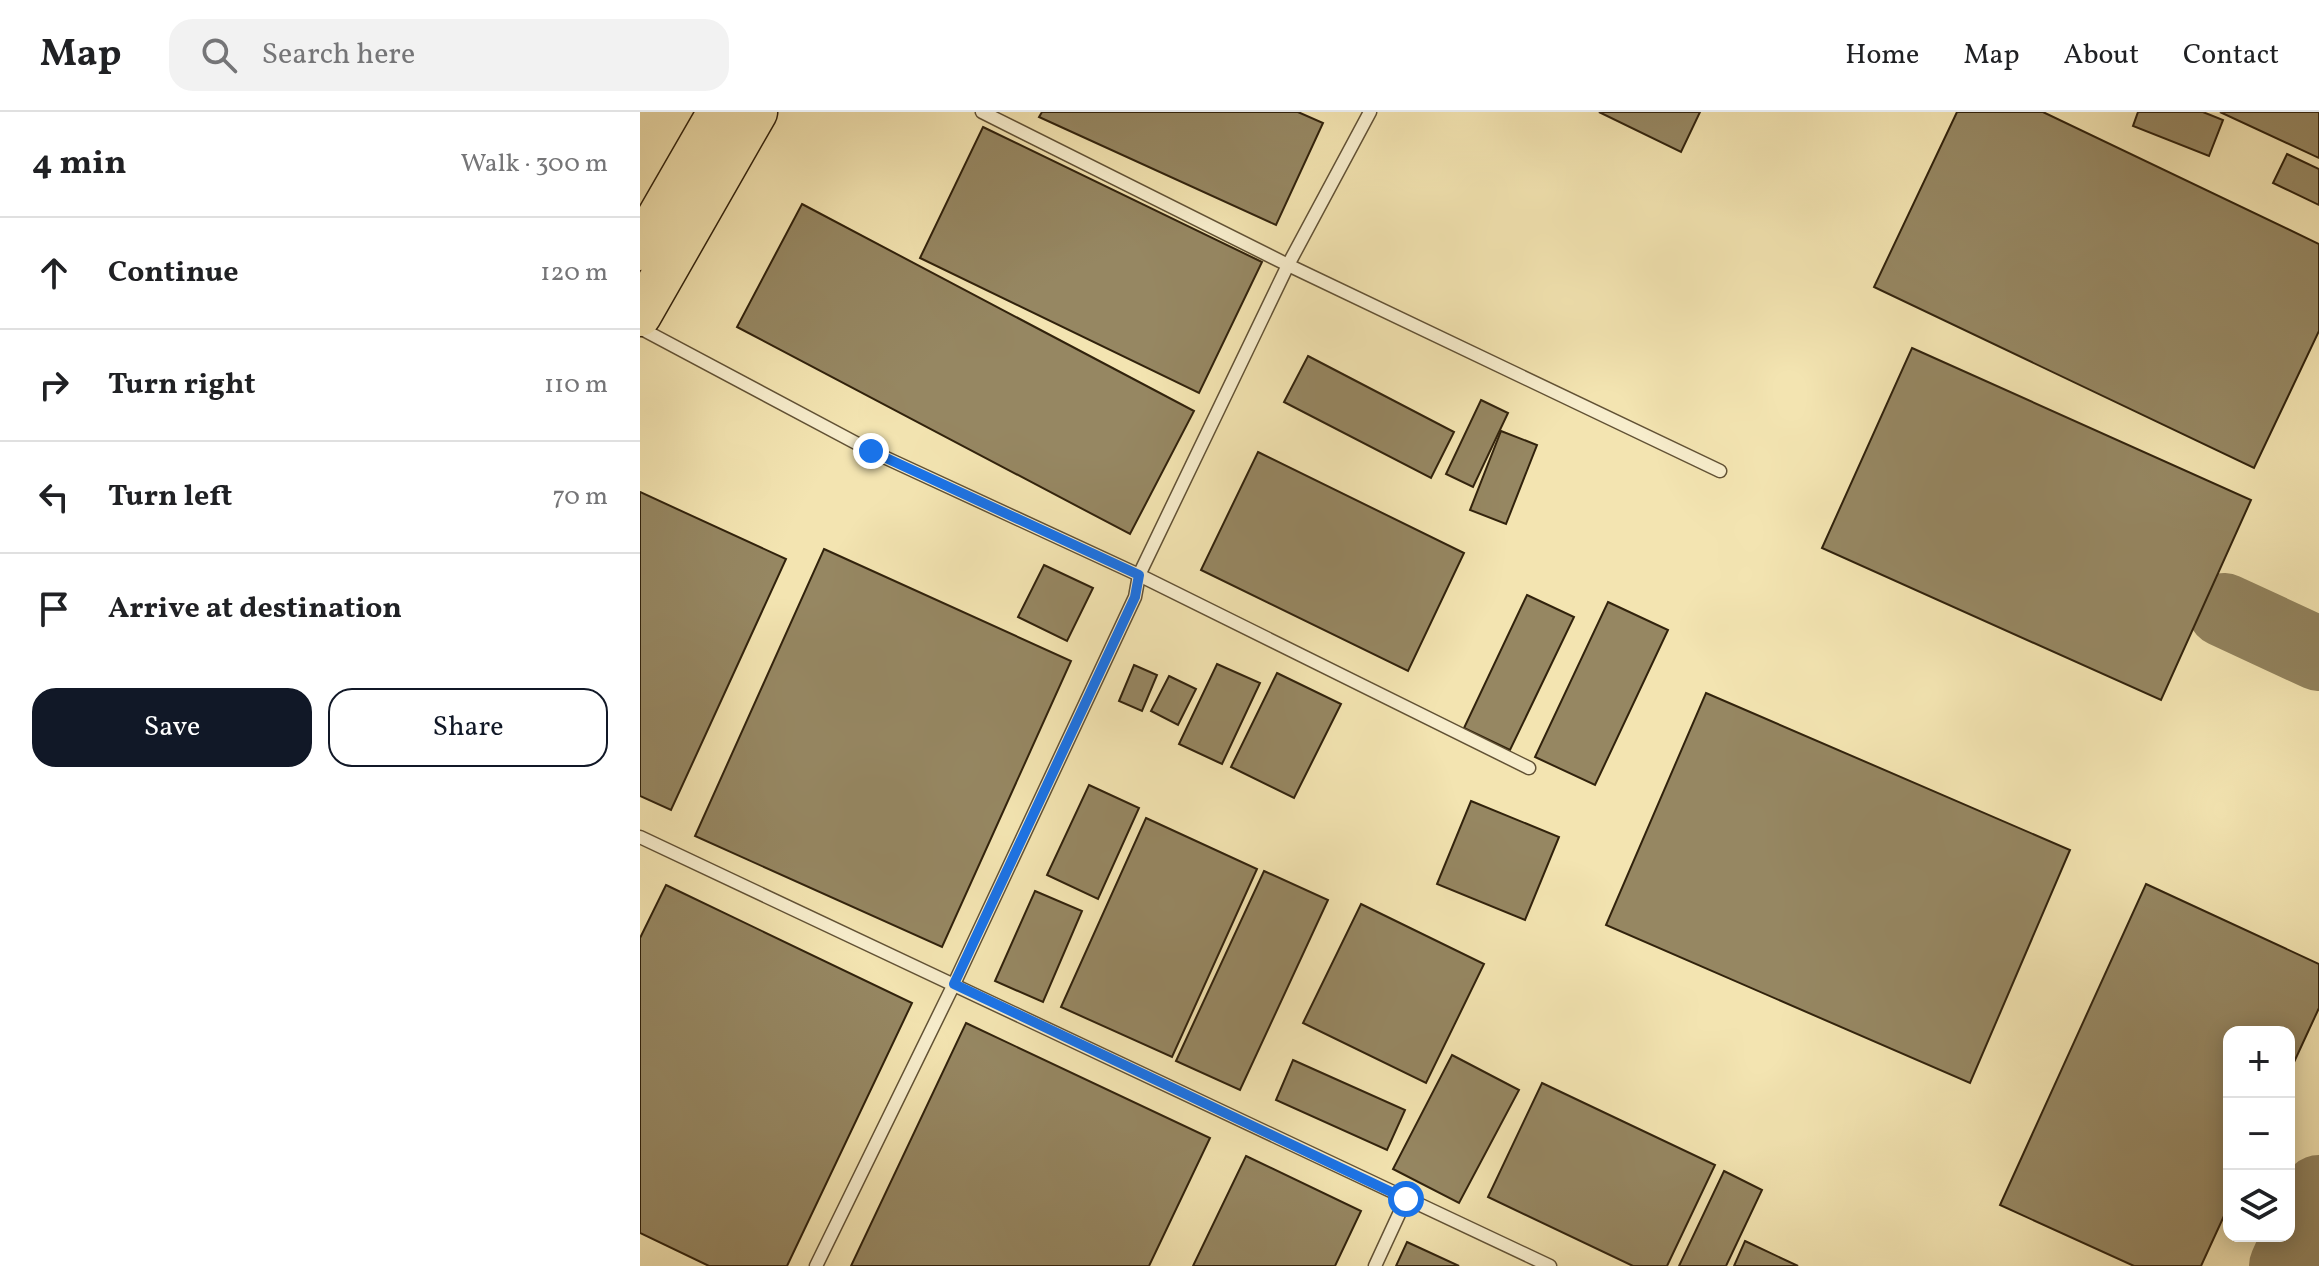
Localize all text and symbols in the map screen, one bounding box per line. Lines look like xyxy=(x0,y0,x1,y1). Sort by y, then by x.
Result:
search box xyxy=(169,19,729,91)
text: Map xyxy=(40,29,121,82)
icon: search xyxy=(197,33,241,77)
text: Search here xyxy=(261,34,415,76)
text: Home xyxy=(1845,36,1919,75)
text: Map xyxy=(1963,36,2019,75)
text: About xyxy=(2063,36,2139,75)
text: Contact xyxy=(2183,36,2279,75)
text: 4 min xyxy=(32,141,127,188)
text: Walk · 300 m xyxy=(461,146,608,182)
icon: ahead xyxy=(32,251,76,295)
text: Continue xyxy=(108,252,239,294)
text: 120 m xyxy=(540,255,608,291)
icon: right xyxy=(32,363,76,407)
text: Turn right xyxy=(108,364,256,406)
text: 110 m xyxy=(544,367,608,403)
route end xyxy=(853,433,889,469)
icon: left xyxy=(32,475,76,519)
text: Turn left xyxy=(108,476,232,518)
text: 70 m xyxy=(553,479,608,515)
icon: arrive xyxy=(32,587,76,631)
text: Arrive at destination xyxy=(108,588,402,630)
button: Save xyxy=(32,688,312,767)
button: Share xyxy=(328,688,608,767)
map controls xyxy=(2223,1026,2295,1242)
button: + xyxy=(2223,1026,2295,1098)
button: − xyxy=(2223,1098,2295,1170)
button: layers xyxy=(2223,1170,2295,1242)
route start xyxy=(1388,1181,1424,1217)

